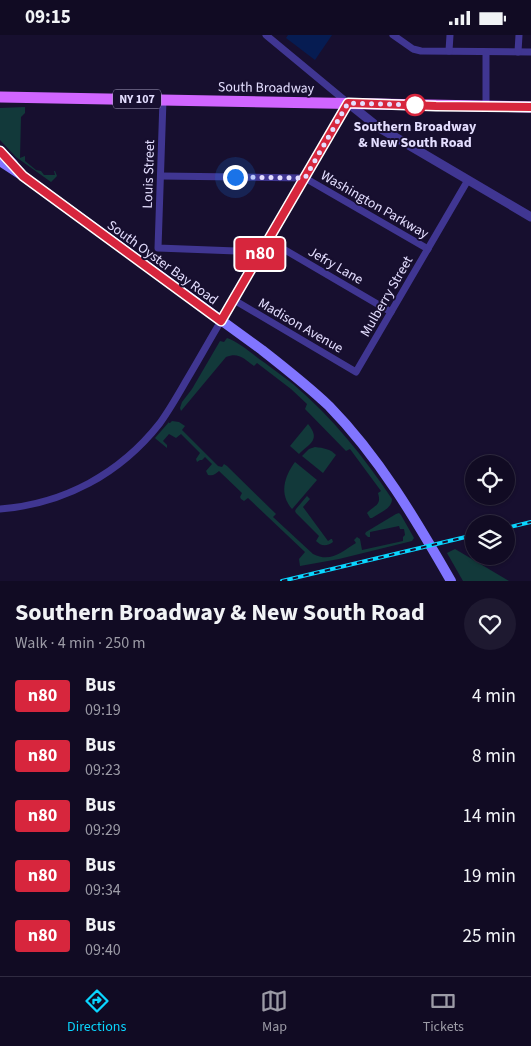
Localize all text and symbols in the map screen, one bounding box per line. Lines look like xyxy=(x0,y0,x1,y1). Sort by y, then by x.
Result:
text: 09:15 xyxy=(25,4,71,31)
street label: South Broadway xyxy=(218,77,315,99)
road number: NY 107 xyxy=(113,89,161,109)
marker: Southern Broadway & New South Road xyxy=(404,94,426,116)
place label: Southern Broadway & New South Road xyxy=(354,117,477,153)
street label: Louis Street xyxy=(138,139,160,209)
your location xyxy=(223,165,248,190)
street label: Washington Parkway xyxy=(317,166,433,244)
street label: South Oyster Bay Road xyxy=(103,216,222,310)
line badge: n80 xyxy=(231,238,289,270)
text: n80 xyxy=(245,241,275,266)
street label: Jefry Lane xyxy=(304,242,367,290)
street label: Mulberry Street xyxy=(356,252,418,341)
street label: Madison Avenue xyxy=(254,293,347,358)
map controls xyxy=(465,455,515,565)
button: locate xyxy=(465,455,515,505)
button: layers xyxy=(465,515,515,565)
text: Southern Broadway & New South Road xyxy=(15,595,425,630)
button: heart xyxy=(464,598,516,650)
text: Walk · 4 min · 250 m xyxy=(15,632,146,654)
text: Bus xyxy=(85,672,116,699)
text: n80 xyxy=(28,683,57,708)
text: 4 min xyxy=(472,683,516,710)
text: 09:19 xyxy=(85,699,121,721)
text: Bus xyxy=(85,732,116,759)
text: n80 xyxy=(28,743,57,768)
text: 8 min xyxy=(472,743,516,770)
text: 09:23 xyxy=(85,759,121,781)
text: Bus xyxy=(85,792,116,819)
text: n80 xyxy=(28,803,57,828)
text: 14 min xyxy=(462,803,516,830)
text: 09:29 xyxy=(85,819,121,841)
text: Bus xyxy=(85,852,116,879)
text: n80 xyxy=(28,863,57,888)
text: 19 min xyxy=(462,863,516,890)
text: 09:34 xyxy=(85,879,121,901)
text: Bus xyxy=(85,912,116,939)
text: n80 xyxy=(28,923,57,948)
text: 25 min xyxy=(462,923,516,950)
text: 09:40 xyxy=(85,939,121,961)
tab: Directions xyxy=(67,987,126,1037)
tab: Map xyxy=(260,987,288,1037)
tab: Tickets xyxy=(423,987,464,1037)

